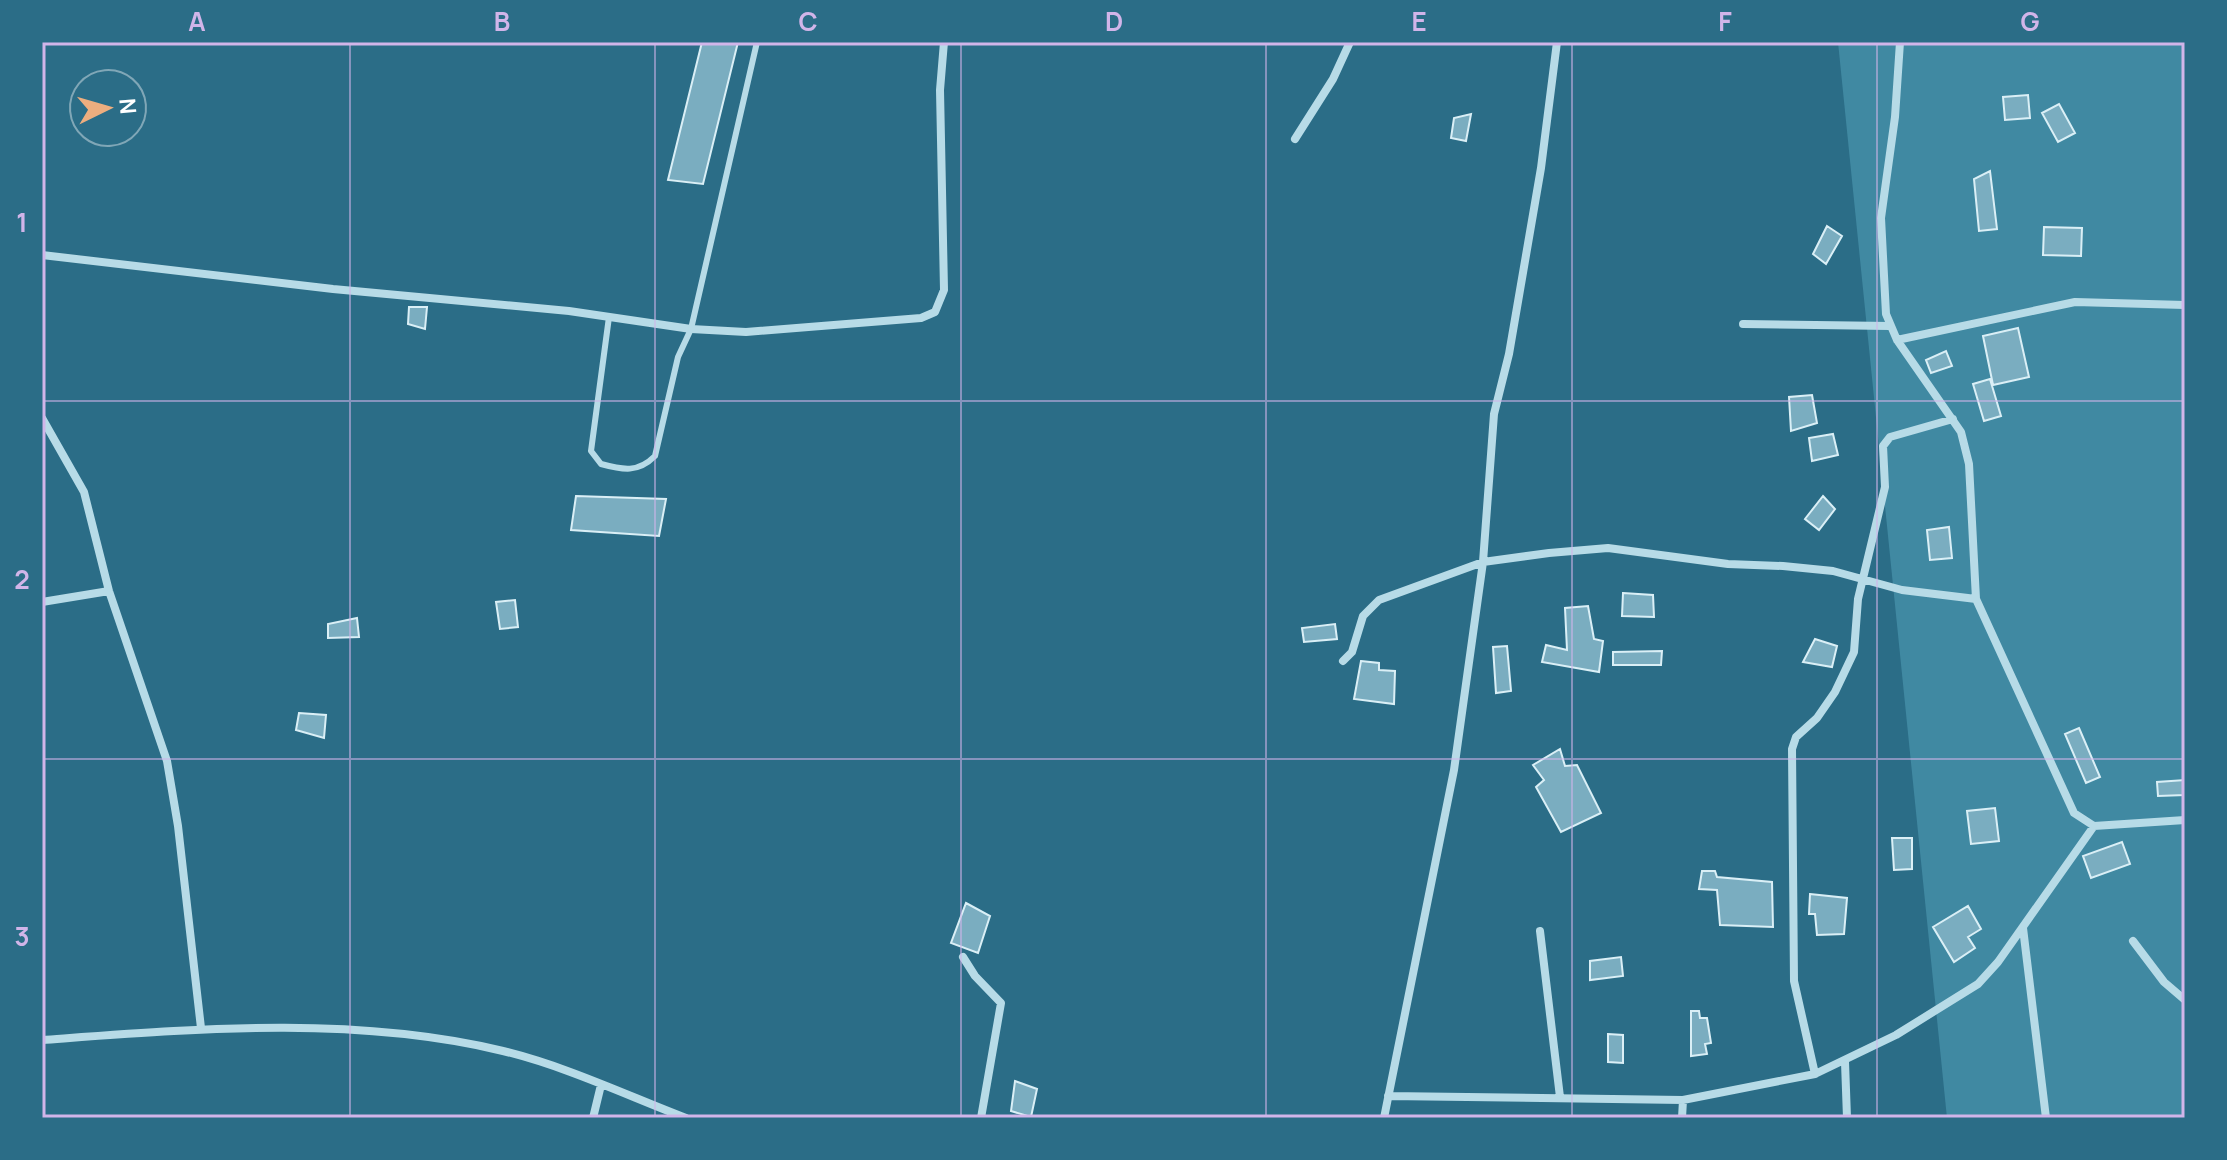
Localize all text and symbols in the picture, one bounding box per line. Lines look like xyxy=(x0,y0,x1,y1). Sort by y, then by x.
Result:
text: A xyxy=(188,3,206,39)
text: B xyxy=(494,3,510,39)
text: C xyxy=(798,3,818,39)
text: D xyxy=(1105,3,1123,39)
text: E xyxy=(1411,3,1427,39)
text: F xyxy=(1718,3,1732,39)
text: G xyxy=(2020,3,2040,39)
north arrow xyxy=(68,68,148,148)
text: N xyxy=(112,97,144,115)
text: 1 xyxy=(16,204,28,240)
text: 2 xyxy=(14,561,30,597)
text: 3 xyxy=(14,918,30,954)

